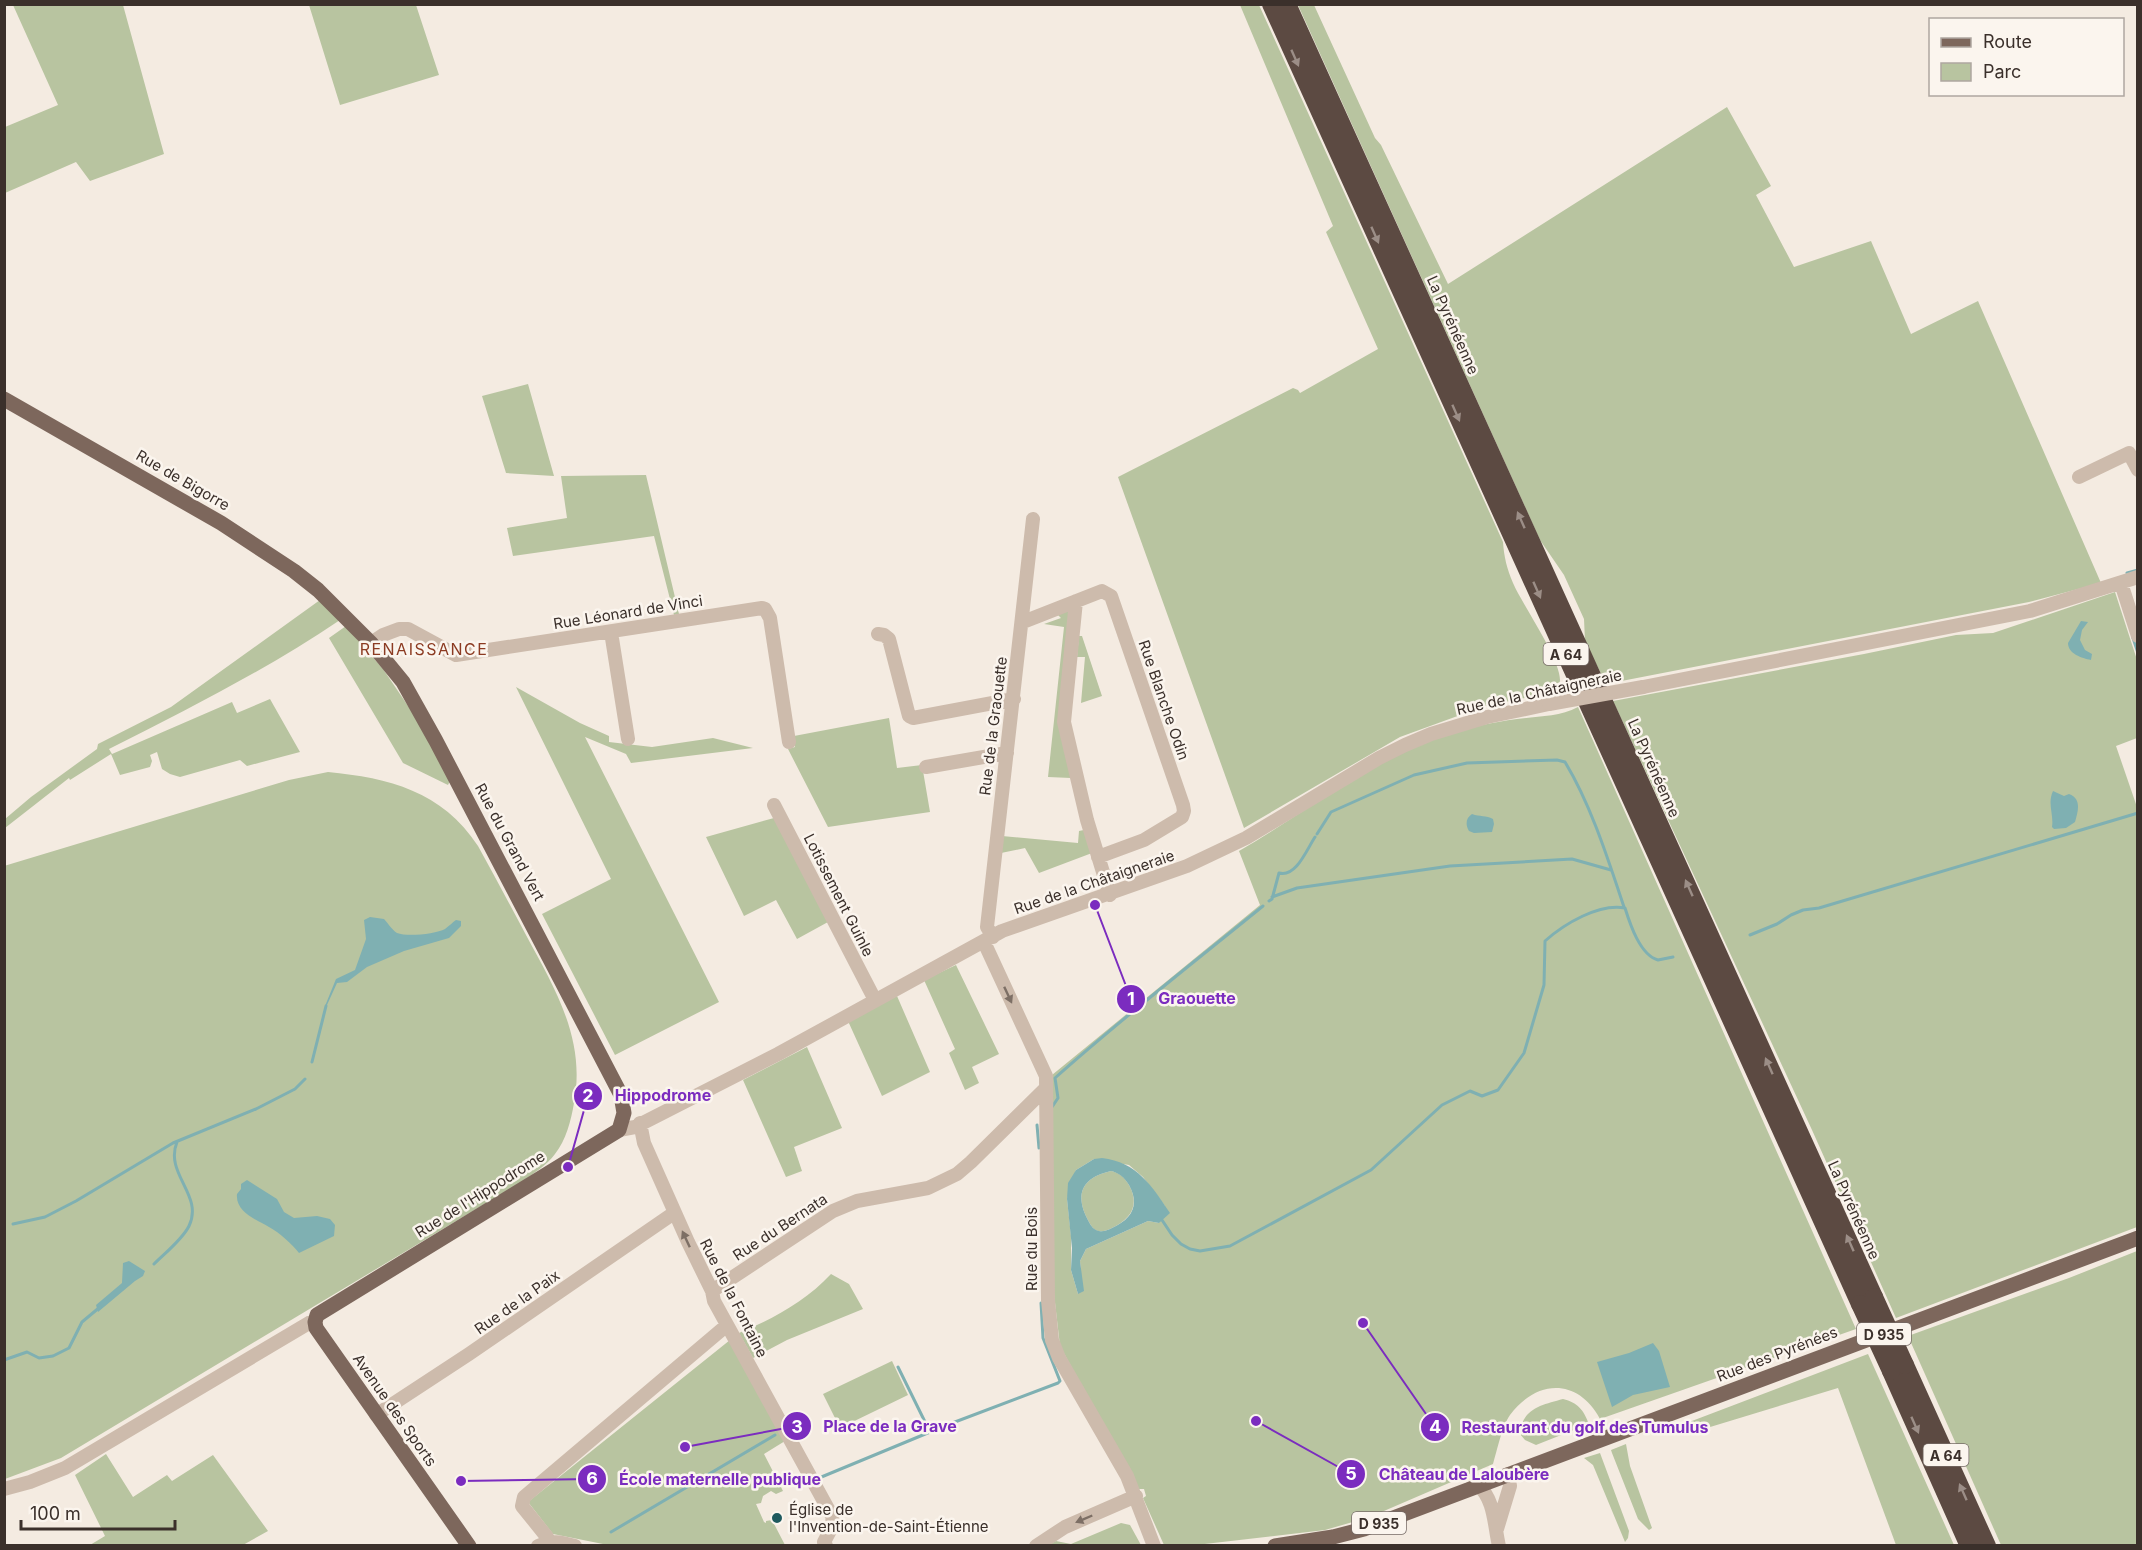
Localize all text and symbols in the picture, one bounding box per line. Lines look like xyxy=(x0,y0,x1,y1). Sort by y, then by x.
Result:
legend xyxy=(1929,18,2124,96)
text: Route xyxy=(1983,31,2032,52)
one-way arrow xyxy=(1290,49,1299,66)
text: Parc xyxy=(1983,61,2021,82)
one-way arrow xyxy=(1371,227,1380,244)
street label: La Pyrénéenne xyxy=(1423,273,1483,377)
one-way arrow xyxy=(1451,404,1461,422)
street label: Rue de Bigorre xyxy=(133,445,233,515)
one-way arrow xyxy=(1517,511,1526,528)
one-way arrow xyxy=(1532,582,1541,599)
street label: Rue Léonard de Vinci xyxy=(552,591,704,633)
street label: Rue Blanche Odin xyxy=(1135,637,1193,763)
district label: RENAISSANCE xyxy=(360,639,488,659)
road number: A 64 xyxy=(1544,643,1588,665)
street label: Rue de la Graouette xyxy=(975,655,1011,797)
street label: Rue de la Châtaigneraie xyxy=(1455,665,1623,719)
street label: La Pyrénéenne xyxy=(1624,716,1684,820)
street label: Rue du Grand Vert xyxy=(471,780,549,904)
street label: Lotissement Guinle xyxy=(800,830,878,960)
street label: Rue de la Châtaigneraie xyxy=(1011,846,1177,918)
one-way arrow xyxy=(1684,880,1693,897)
callout: Graouette xyxy=(1116,982,1247,1016)
one-way arrow xyxy=(1004,987,1013,1004)
text: 1 xyxy=(1127,988,1135,1009)
text: Graouette xyxy=(1158,988,1236,1008)
one-way arrow xyxy=(1765,1057,1774,1074)
callout: Hippodrome xyxy=(573,1079,723,1113)
text: 2 xyxy=(582,1085,594,1106)
text: Hippodrome xyxy=(615,1085,711,1105)
street label: Rue de l'Hippodrome xyxy=(412,1146,548,1242)
street label: La Pyrénéenne xyxy=(1824,1158,1884,1262)
street label: Rue du Bernata xyxy=(729,1189,831,1265)
street label: Rue du Bois xyxy=(1022,1207,1041,1291)
one-way arrow xyxy=(681,1229,691,1247)
one-way arrow xyxy=(1845,1234,1855,1252)
street label: Rue de la Fontaine xyxy=(696,1235,772,1361)
street label: Rue de la Paix xyxy=(471,1266,563,1338)
street label: Rue des Pyrénées xyxy=(1714,1322,1840,1386)
road number: D 935 xyxy=(1857,1323,1911,1345)
street label: Avenue des Sports xyxy=(349,1350,441,1470)
callout: Place de la Grave xyxy=(782,1409,969,1443)
callout: Restaurant du golf des Tumulus xyxy=(1420,1410,1721,1444)
text: 3 xyxy=(791,1416,803,1437)
text: Place de la Grave xyxy=(823,1416,957,1436)
text: 4 xyxy=(1429,1416,1441,1437)
one-way arrow xyxy=(1910,1416,1920,1434)
text: Restaurant du golf des Tumulus xyxy=(1461,1417,1709,1437)
road number: A 64 xyxy=(1924,1444,1968,1466)
callout: Château de Laloubère xyxy=(1336,1457,1561,1491)
callout: École maternelle publique xyxy=(577,1462,833,1496)
text: 5 xyxy=(1345,1463,1357,1484)
text: Château de Laloubère xyxy=(1379,1464,1549,1484)
text: 6 xyxy=(586,1468,598,1489)
text: École maternelle publique xyxy=(619,1469,821,1489)
one-way arrow xyxy=(1958,1484,1967,1501)
scale bar xyxy=(21,1493,176,1531)
place label: Église de l'Invention-de-Saint-Étienne xyxy=(789,1500,989,1536)
text: 100 m xyxy=(30,1503,81,1524)
marker: Église de l'Invention-de-Saint-Étienne xyxy=(770,1511,784,1525)
road number: D 935 xyxy=(1352,1512,1406,1534)
one-way arrow xyxy=(1076,1514,1093,1523)

